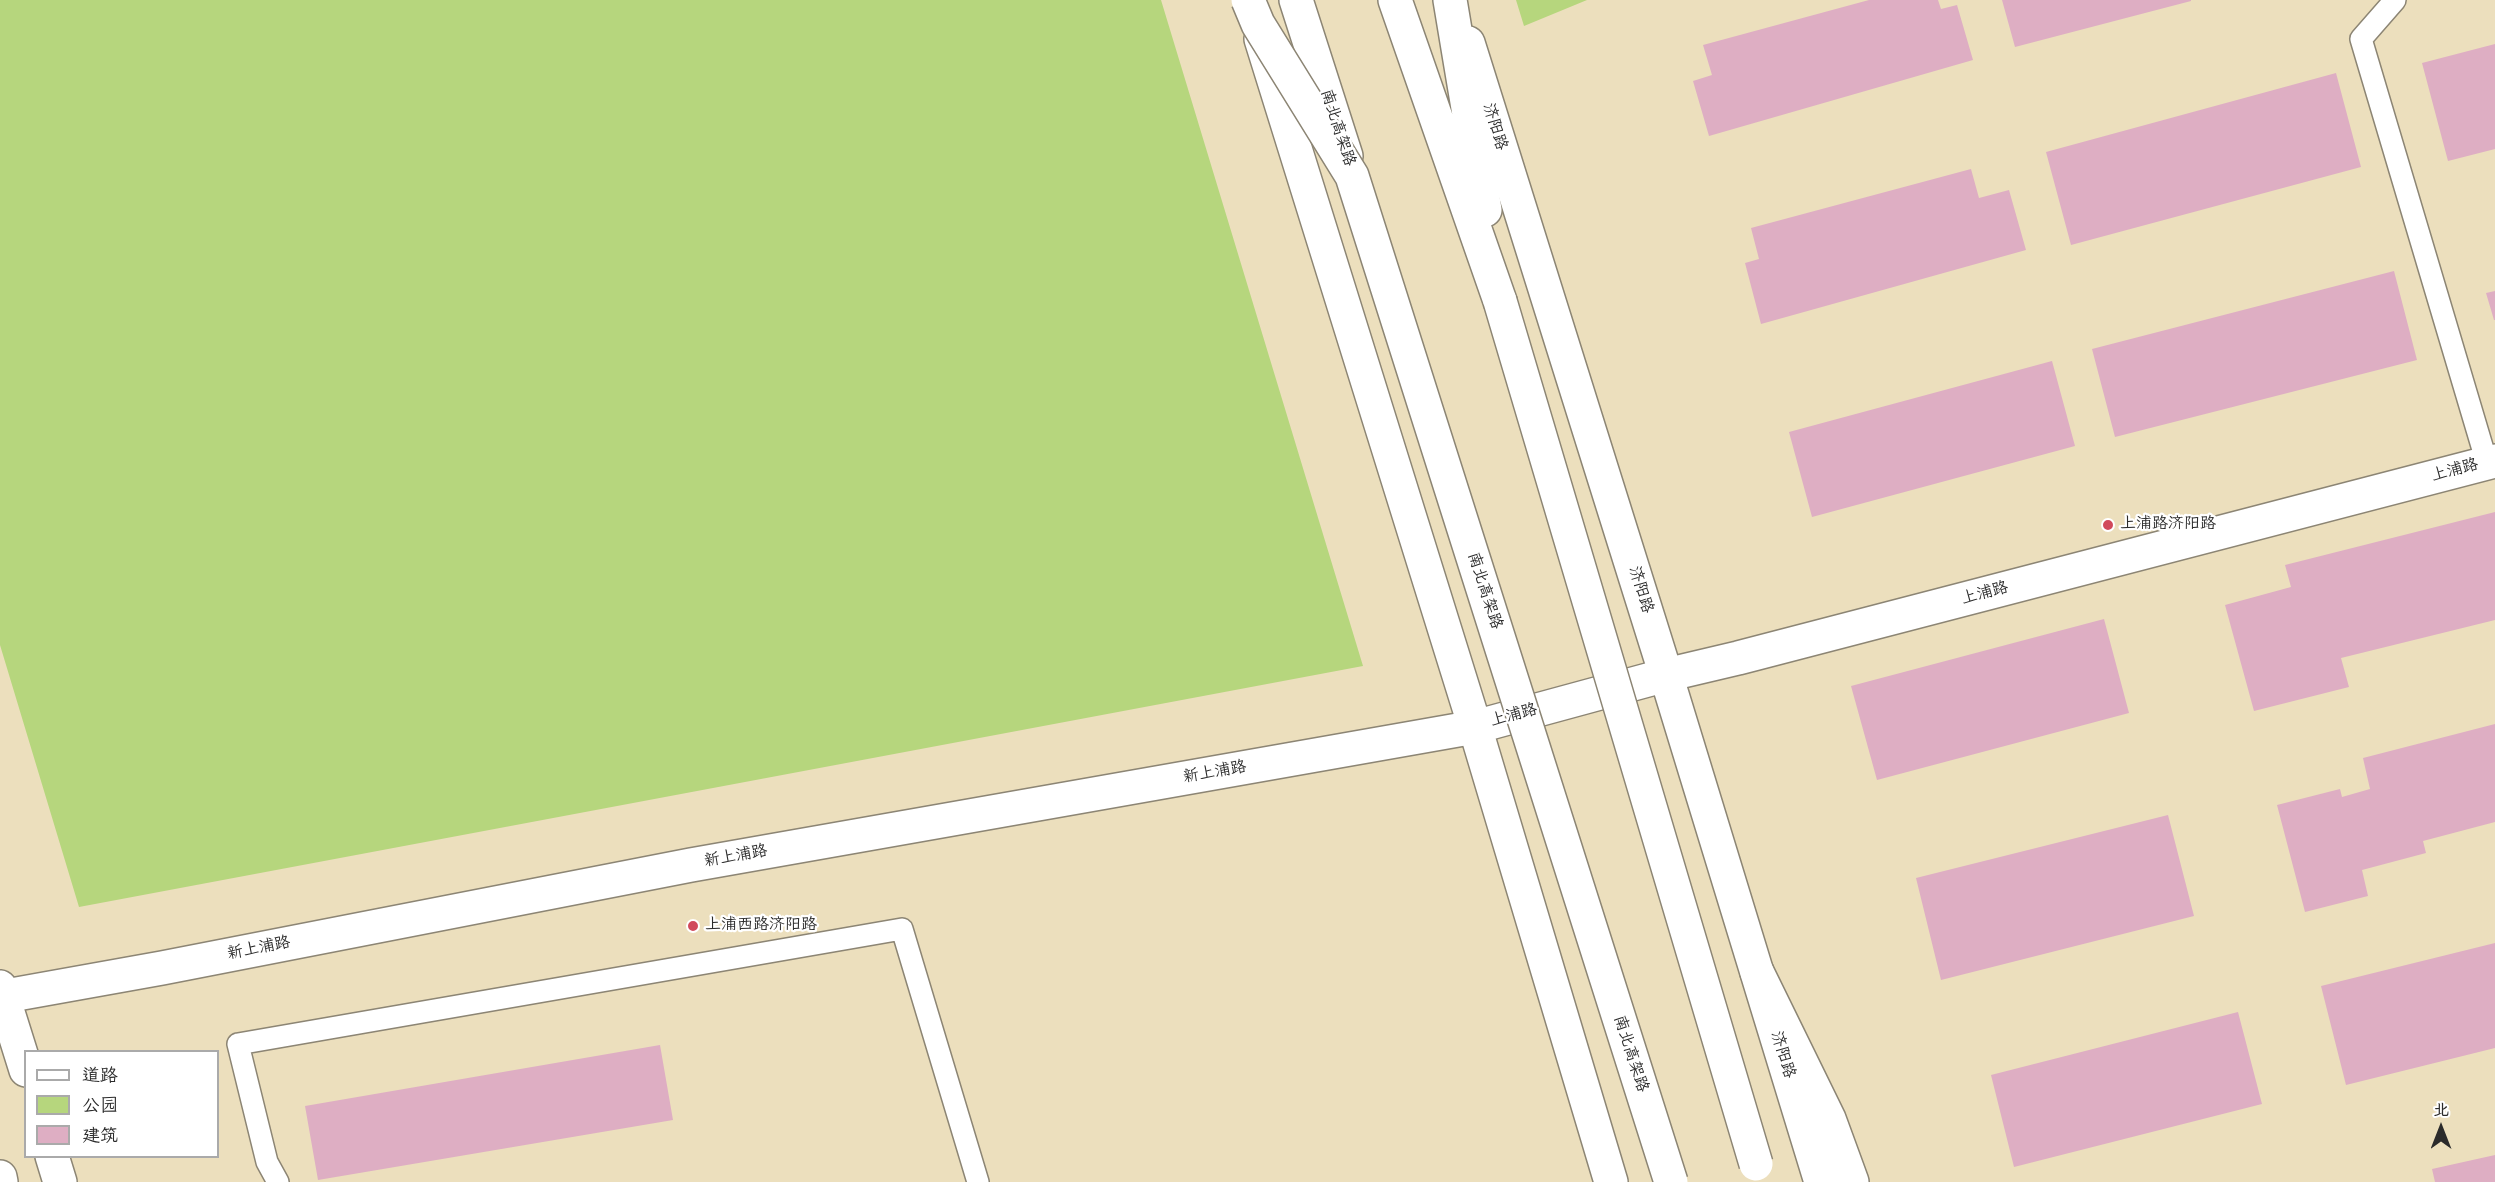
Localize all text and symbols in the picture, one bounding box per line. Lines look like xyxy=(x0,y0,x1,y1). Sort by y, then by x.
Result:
street label: 南北高架路 xyxy=(1316,87,1358,169)
street label: 济阳路 xyxy=(1478,101,1510,153)
street label: 上浦路 xyxy=(2429,456,2481,486)
place label: 上浦路济阳路 xyxy=(2120,515,2216,535)
marker: 上浦路济阳路 xyxy=(2101,518,2115,532)
street label: 南北高架路 xyxy=(1463,550,1505,632)
street label: 济阳路 xyxy=(1624,564,1656,616)
street label: 上浦路 xyxy=(1959,579,2011,609)
street label: 上浦路 xyxy=(1488,701,1540,731)
street label: 新上浦路 xyxy=(1182,758,1248,788)
street label: 新上浦路 xyxy=(703,842,769,872)
place label: 上浦西路济阳路 xyxy=(705,916,817,936)
marker: 上浦西路济阳路 xyxy=(686,919,700,933)
street label: 新上浦路 xyxy=(226,933,292,965)
street label: 南北高架路 xyxy=(1609,1013,1651,1095)
street label: 济阳路 xyxy=(1766,1029,1798,1081)
legend xyxy=(24,1050,219,1158)
text: 道路 xyxy=(82,1063,118,1088)
text: 公园 xyxy=(82,1093,118,1118)
north arrow xyxy=(2411,1098,2471,1158)
text: 北 xyxy=(2433,1099,2449,1121)
text: 建筑 xyxy=(82,1123,118,1148)

